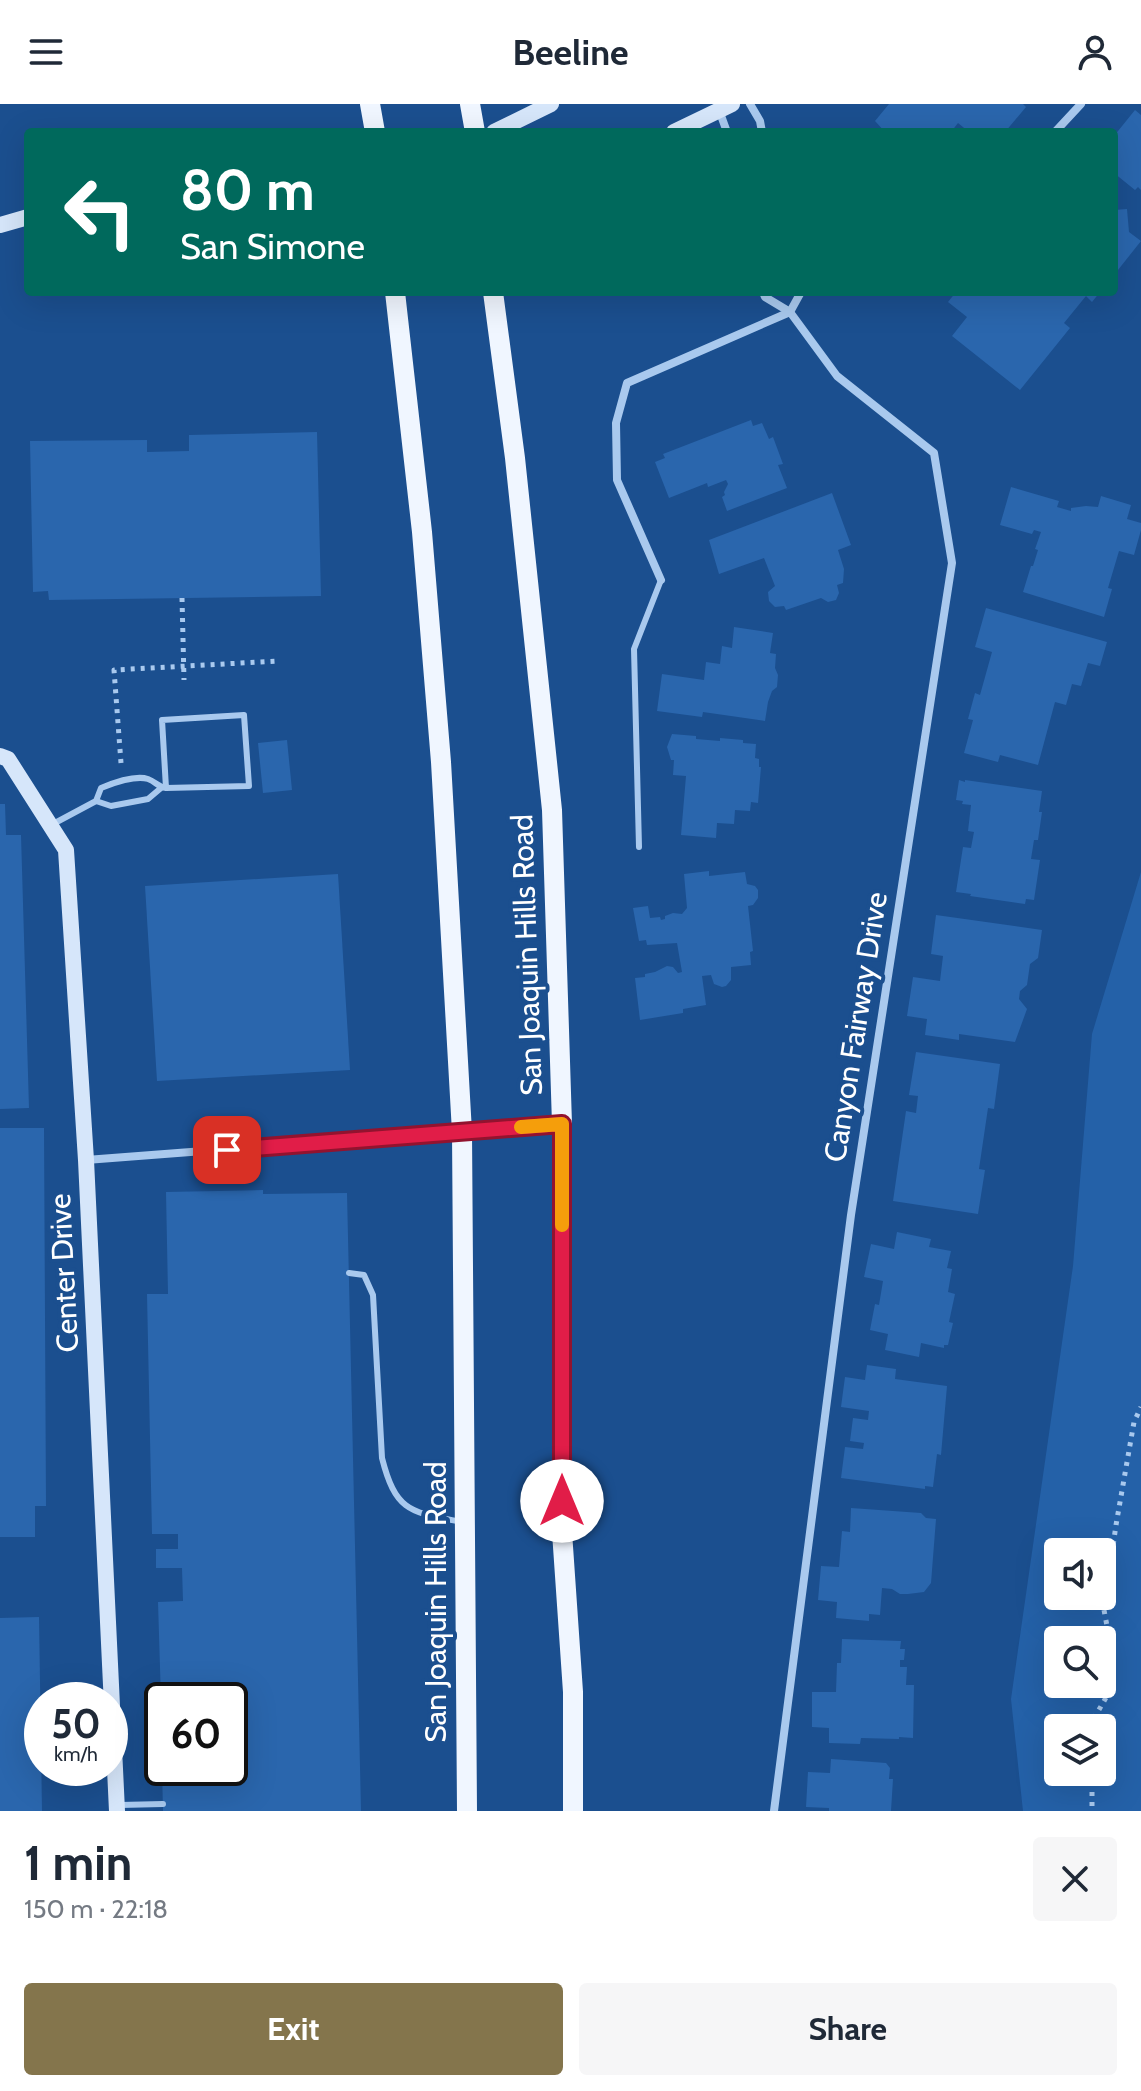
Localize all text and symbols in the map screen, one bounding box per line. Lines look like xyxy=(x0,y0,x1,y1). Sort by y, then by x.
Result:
icon: menu xyxy=(24,30,68,74)
text: Beeline xyxy=(512,30,629,74)
icon: person xyxy=(1073,30,1117,74)
text: 80 m xyxy=(180,156,315,224)
icon: left xyxy=(48,160,152,264)
text: San Simone xyxy=(180,224,365,268)
street label: San Joaquin Hills Road xyxy=(503,814,550,1096)
street label: Canyon Fairway Drive xyxy=(816,889,895,1165)
pin xyxy=(193,1116,261,1184)
icon: arrive xyxy=(205,1128,249,1172)
street label: Center Drive xyxy=(41,1193,86,1353)
position arrow xyxy=(520,1459,604,1543)
street label: San Joaquin Hills Road xyxy=(417,1461,454,1743)
map controls xyxy=(1044,1538,1116,1786)
button: sound xyxy=(1044,1538,1116,1610)
button: search xyxy=(1044,1626,1116,1698)
speed limit sign: 60 xyxy=(144,1682,248,1786)
text: 50 xyxy=(51,1699,101,1748)
button: layers xyxy=(1044,1714,1116,1786)
text: km/h xyxy=(54,1742,98,1766)
text: 1 min xyxy=(24,1834,132,1892)
button: close xyxy=(1033,1837,1117,1921)
text: 150 m · 22:18 xyxy=(24,1893,168,1925)
button: Exit xyxy=(24,1983,563,2075)
button: Share xyxy=(579,1983,1117,2075)

